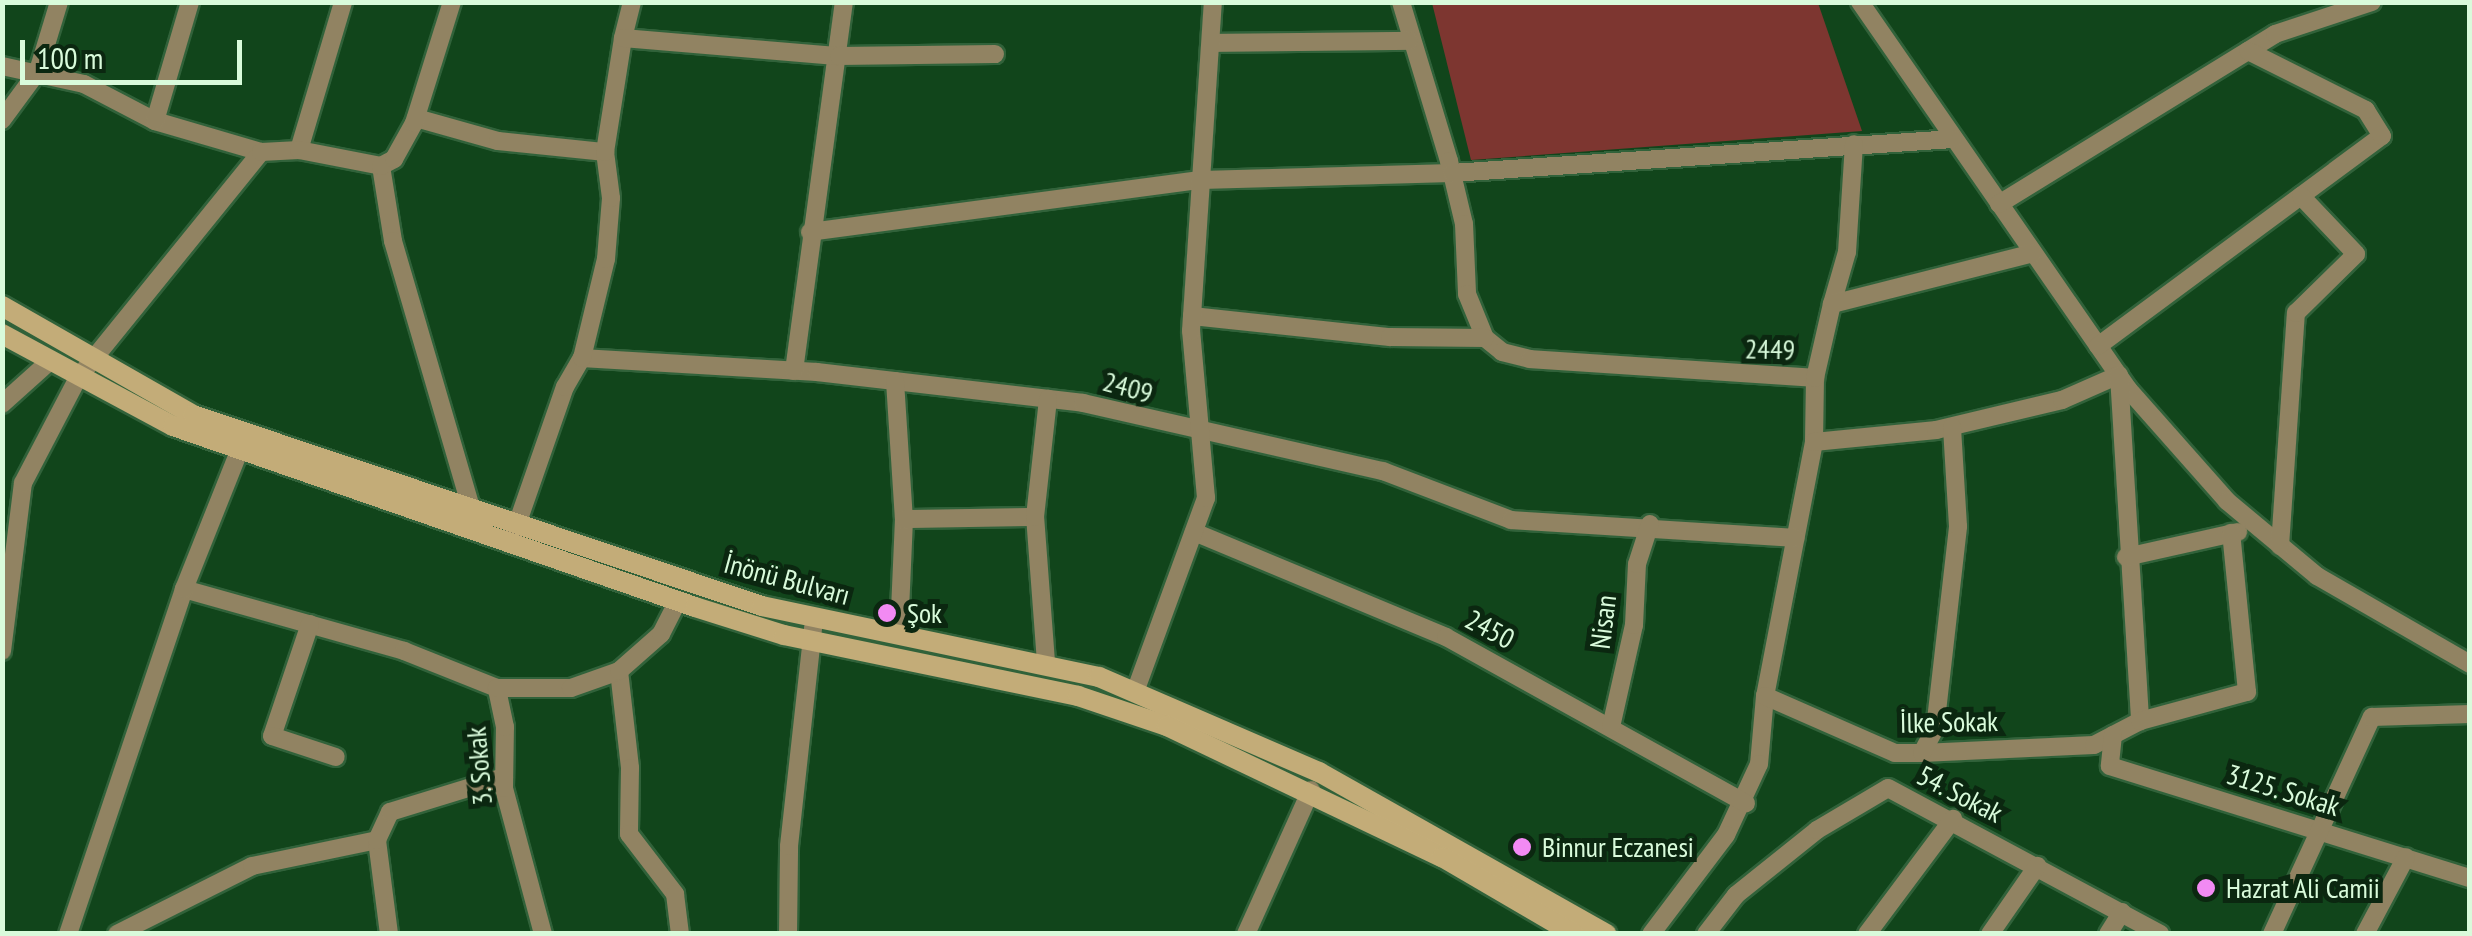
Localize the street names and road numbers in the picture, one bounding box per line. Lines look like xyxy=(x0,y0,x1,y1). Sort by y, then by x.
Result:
street label: 2449 xyxy=(1745,332,1795,366)
street label: 2409 xyxy=(1099,364,1157,410)
street label: İnönü Bulvarı xyxy=(720,546,854,612)
street label: Nisan xyxy=(1583,593,1623,651)
street label: 2450 xyxy=(1460,602,1520,656)
street label: İlke Sokak xyxy=(1900,704,1998,740)
street label: 3. Sokak xyxy=(459,724,499,808)
street label: 3125. Sokak xyxy=(2222,757,2344,823)
street label: 54. Sokak xyxy=(1911,758,2009,830)

